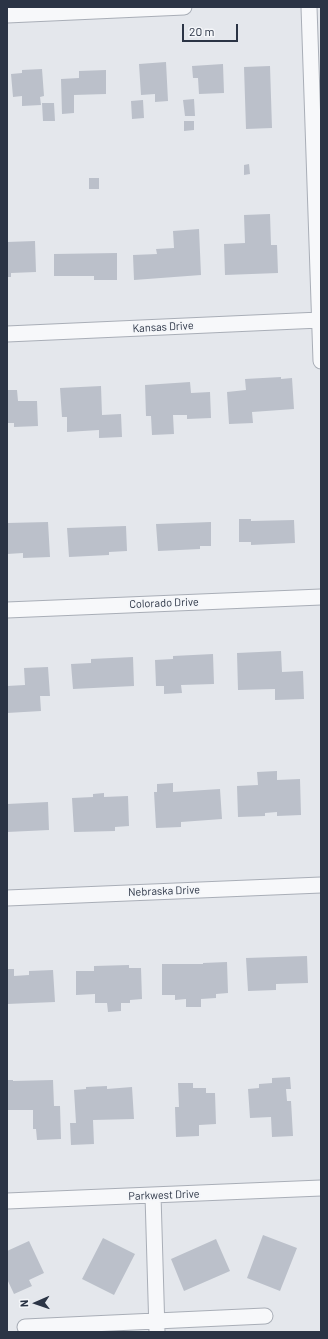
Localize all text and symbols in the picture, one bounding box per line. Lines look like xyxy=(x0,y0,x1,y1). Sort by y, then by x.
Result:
scale bar xyxy=(184,16,240,42)
text: 20 m xyxy=(189,24,215,38)
street label: Kansas Drive xyxy=(132,319,194,335)
street label: Colorado Drive xyxy=(129,595,199,611)
street label: Nebraska Drive xyxy=(128,883,200,899)
street label: Parkwest Drive xyxy=(128,1187,200,1203)
north arrow xyxy=(16,1283,56,1323)
text: N xyxy=(17,1300,30,1307)

